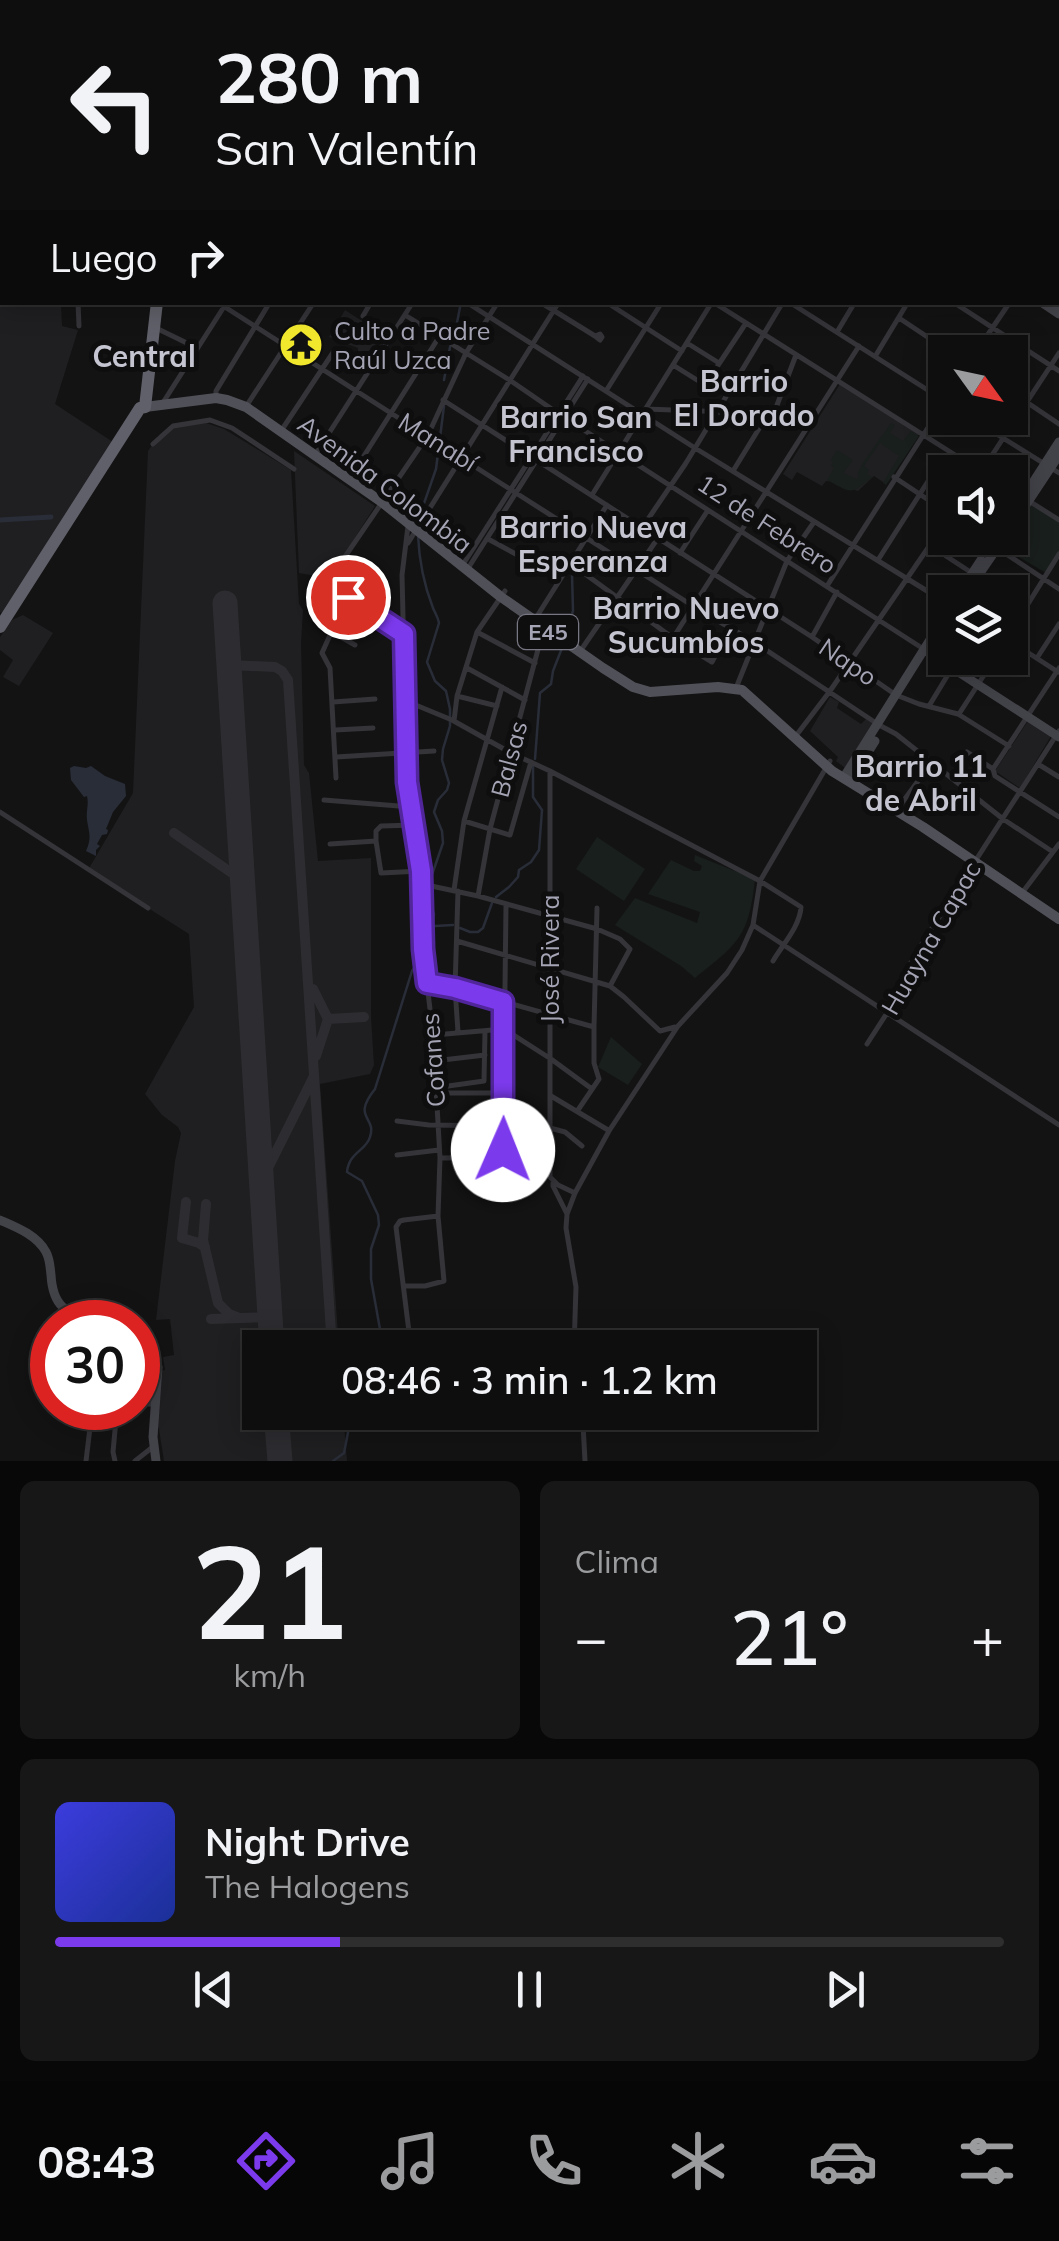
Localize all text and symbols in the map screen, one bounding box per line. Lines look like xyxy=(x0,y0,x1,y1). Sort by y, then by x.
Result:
text: 280 m xyxy=(215,33,423,121)
icon: left xyxy=(50,40,180,170)
text: San Valentín xyxy=(215,120,478,176)
icon: right xyxy=(178,230,233,285)
text: Luego xyxy=(50,234,158,282)
place label: Culto a Padre Raúl Uzca xyxy=(334,315,490,375)
temple icon: Culto a Padre Raúl Uzca xyxy=(278,322,324,368)
north arrow xyxy=(928,335,1028,435)
map controls xyxy=(928,335,1028,675)
district label: Central xyxy=(92,337,196,375)
district label: Barrio El Dorado xyxy=(673,362,815,434)
district label: Barrio San Francisco xyxy=(500,398,652,470)
street label: Manabí xyxy=(393,405,484,478)
street label: Avenida Colombia xyxy=(292,408,479,559)
button: sound xyxy=(928,455,1028,555)
street label: 12 de Febrero xyxy=(692,467,843,580)
district label: Barrio Nueva Esperanza xyxy=(499,508,687,580)
pin xyxy=(306,555,391,640)
icon: arrive xyxy=(321,570,376,625)
button: layers xyxy=(928,575,1028,675)
district label: Barrio Nuevo Sucumbíos xyxy=(592,589,780,661)
road number: E45 xyxy=(518,615,578,649)
street label: Napo xyxy=(814,631,883,692)
street label: Balsas xyxy=(483,717,534,800)
district label: Barrio 11 de Abril xyxy=(855,747,987,819)
street label: Huayna Capac xyxy=(874,856,987,1020)
street label: José Rivera xyxy=(534,895,565,1023)
street label: Cofanes xyxy=(414,1012,451,1108)
position arrow xyxy=(451,1098,555,1202)
speed limit sign: 30 xyxy=(30,1300,160,1430)
text: 08:46 · 3 min · 1.2 km xyxy=(341,1356,718,1404)
text: 21 xyxy=(192,1508,348,1672)
text: Clima xyxy=(575,1541,659,1581)
text: 21° xyxy=(730,1590,848,1684)
text: − xyxy=(575,1603,608,1672)
text: + xyxy=(971,1603,1004,1672)
text: km/h xyxy=(234,1655,306,1695)
text: Night Drive xyxy=(205,1818,410,1866)
text: The Halogens xyxy=(205,1866,410,1906)
icon: previous xyxy=(186,1962,241,2017)
icon: pause xyxy=(502,1962,557,2017)
icon: next xyxy=(818,1962,873,2017)
icon: directions xyxy=(231,2126,301,2196)
icon: music xyxy=(375,2126,445,2196)
icon: phone xyxy=(519,2126,589,2196)
icon: climate xyxy=(663,2126,733,2196)
icon: car xyxy=(808,2126,878,2196)
icon: filters xyxy=(952,2126,1022,2196)
text: 08:43 xyxy=(37,2133,156,2189)

